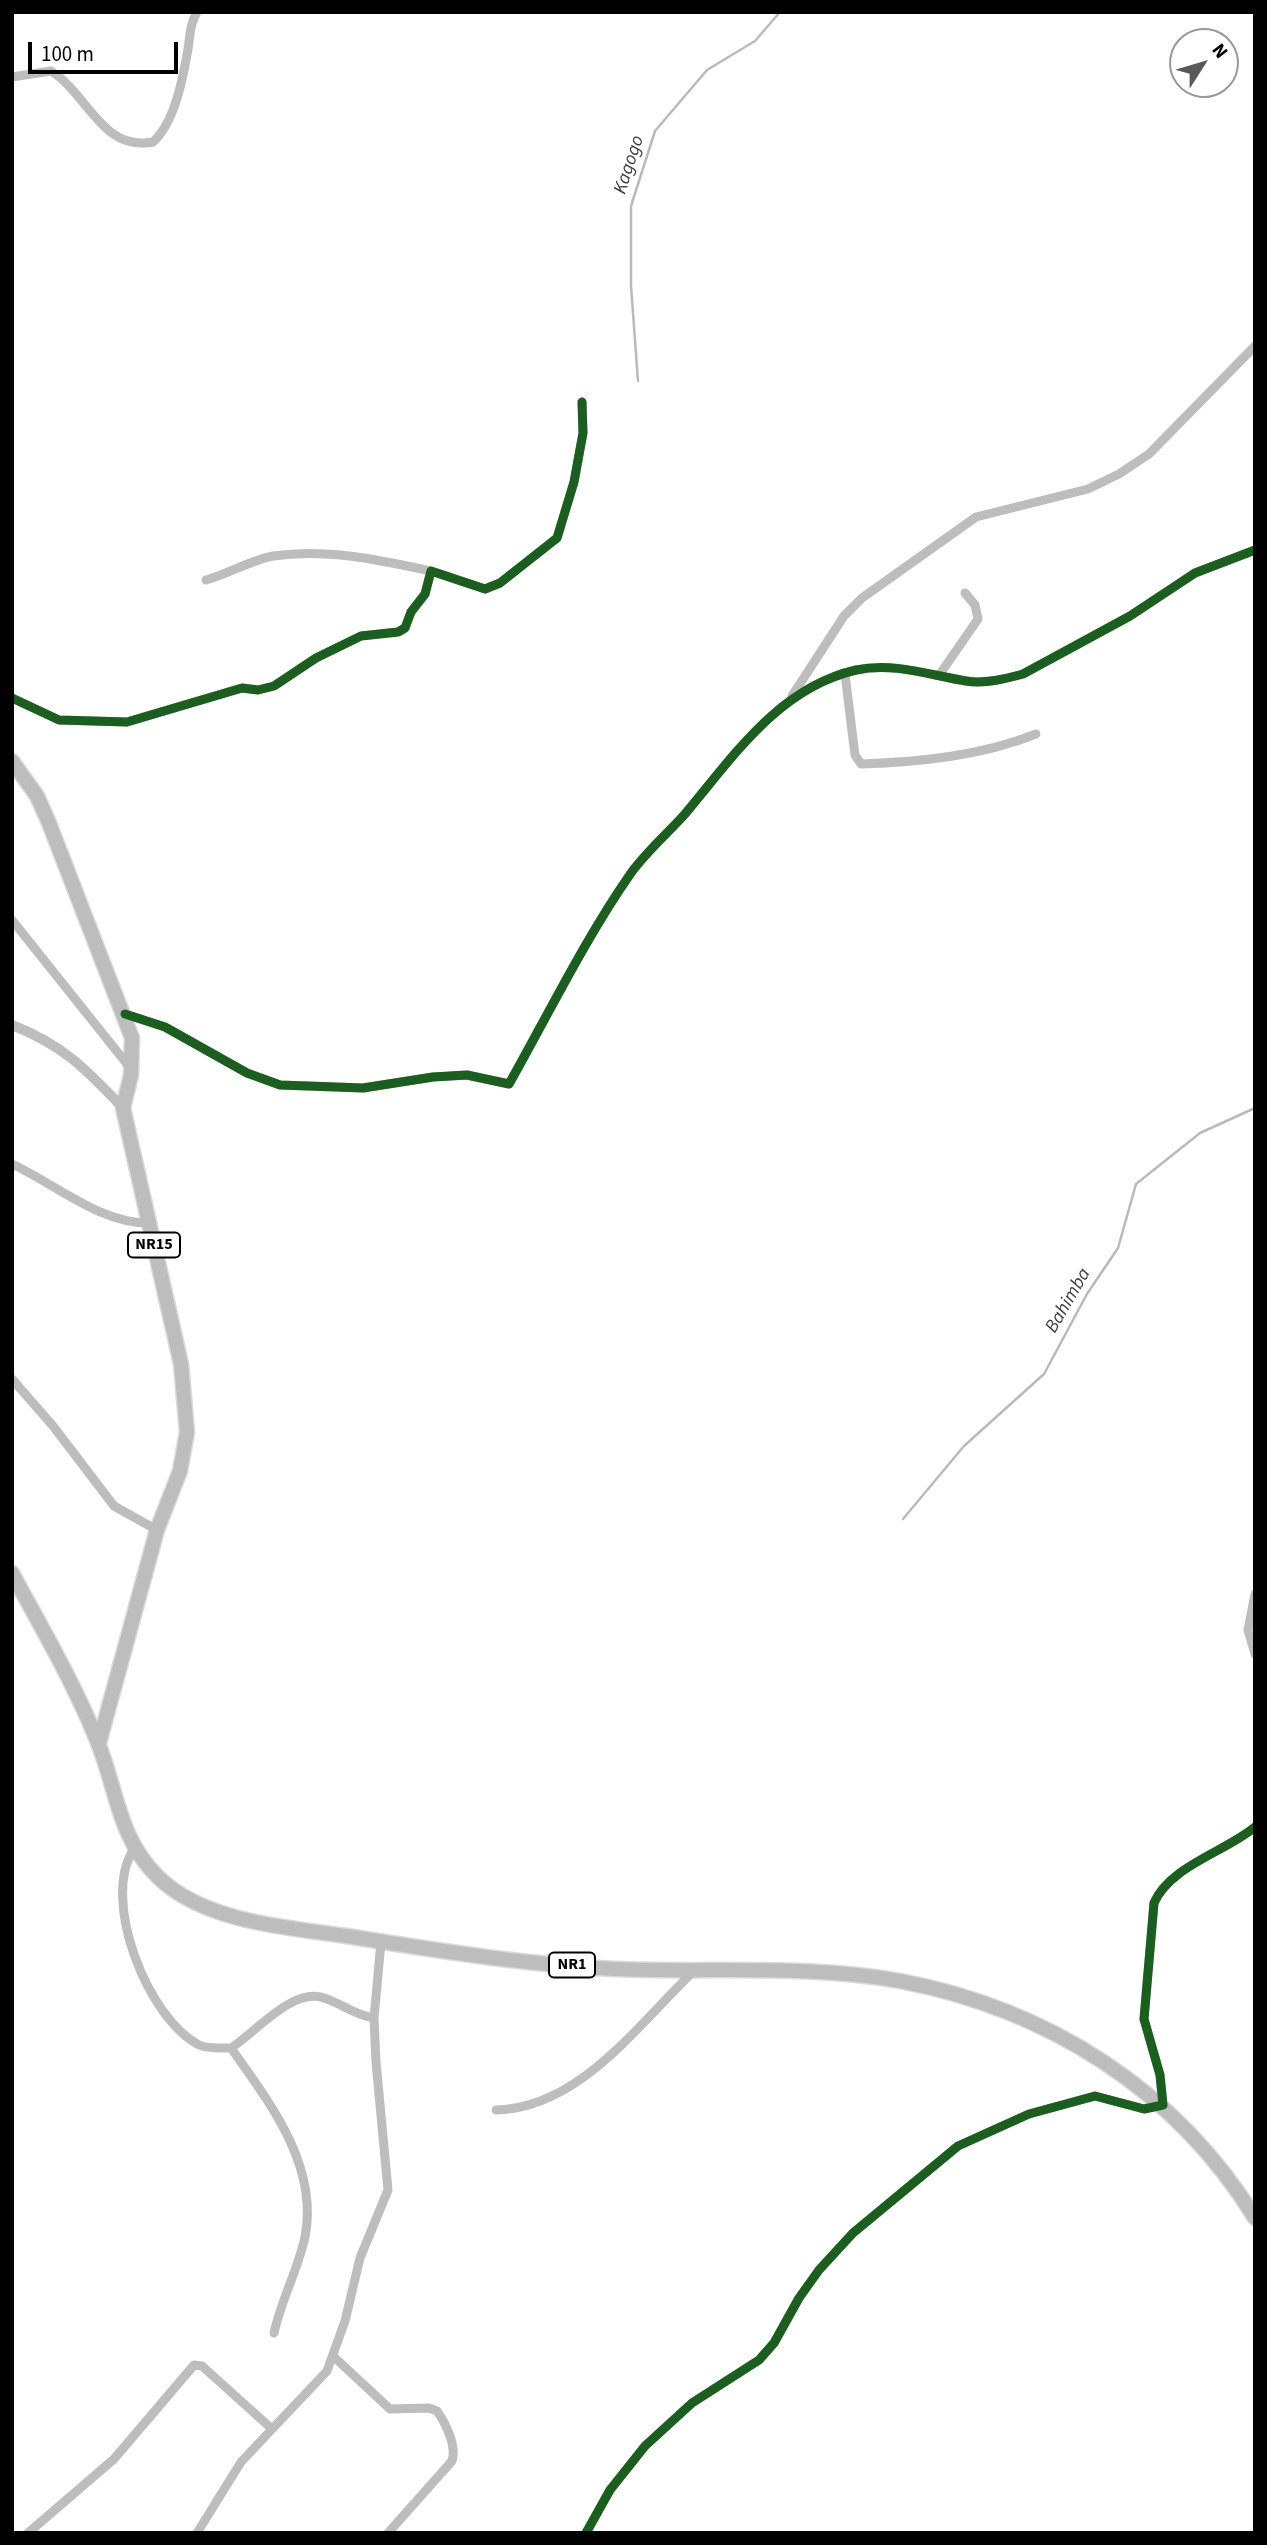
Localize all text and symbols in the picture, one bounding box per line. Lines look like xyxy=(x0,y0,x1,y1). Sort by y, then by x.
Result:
scale bar xyxy=(32,28,182,72)
north arrow xyxy=(1169,28,1239,98)
text: N xyxy=(1205,38,1234,64)
text: 100 m xyxy=(41,39,94,69)
water label: Kagogo xyxy=(610,133,650,197)
road number: NR15 xyxy=(128,1232,180,1258)
water label: Bahimba xyxy=(1041,1265,1097,1337)
road number: NR1 xyxy=(549,1952,595,1978)

